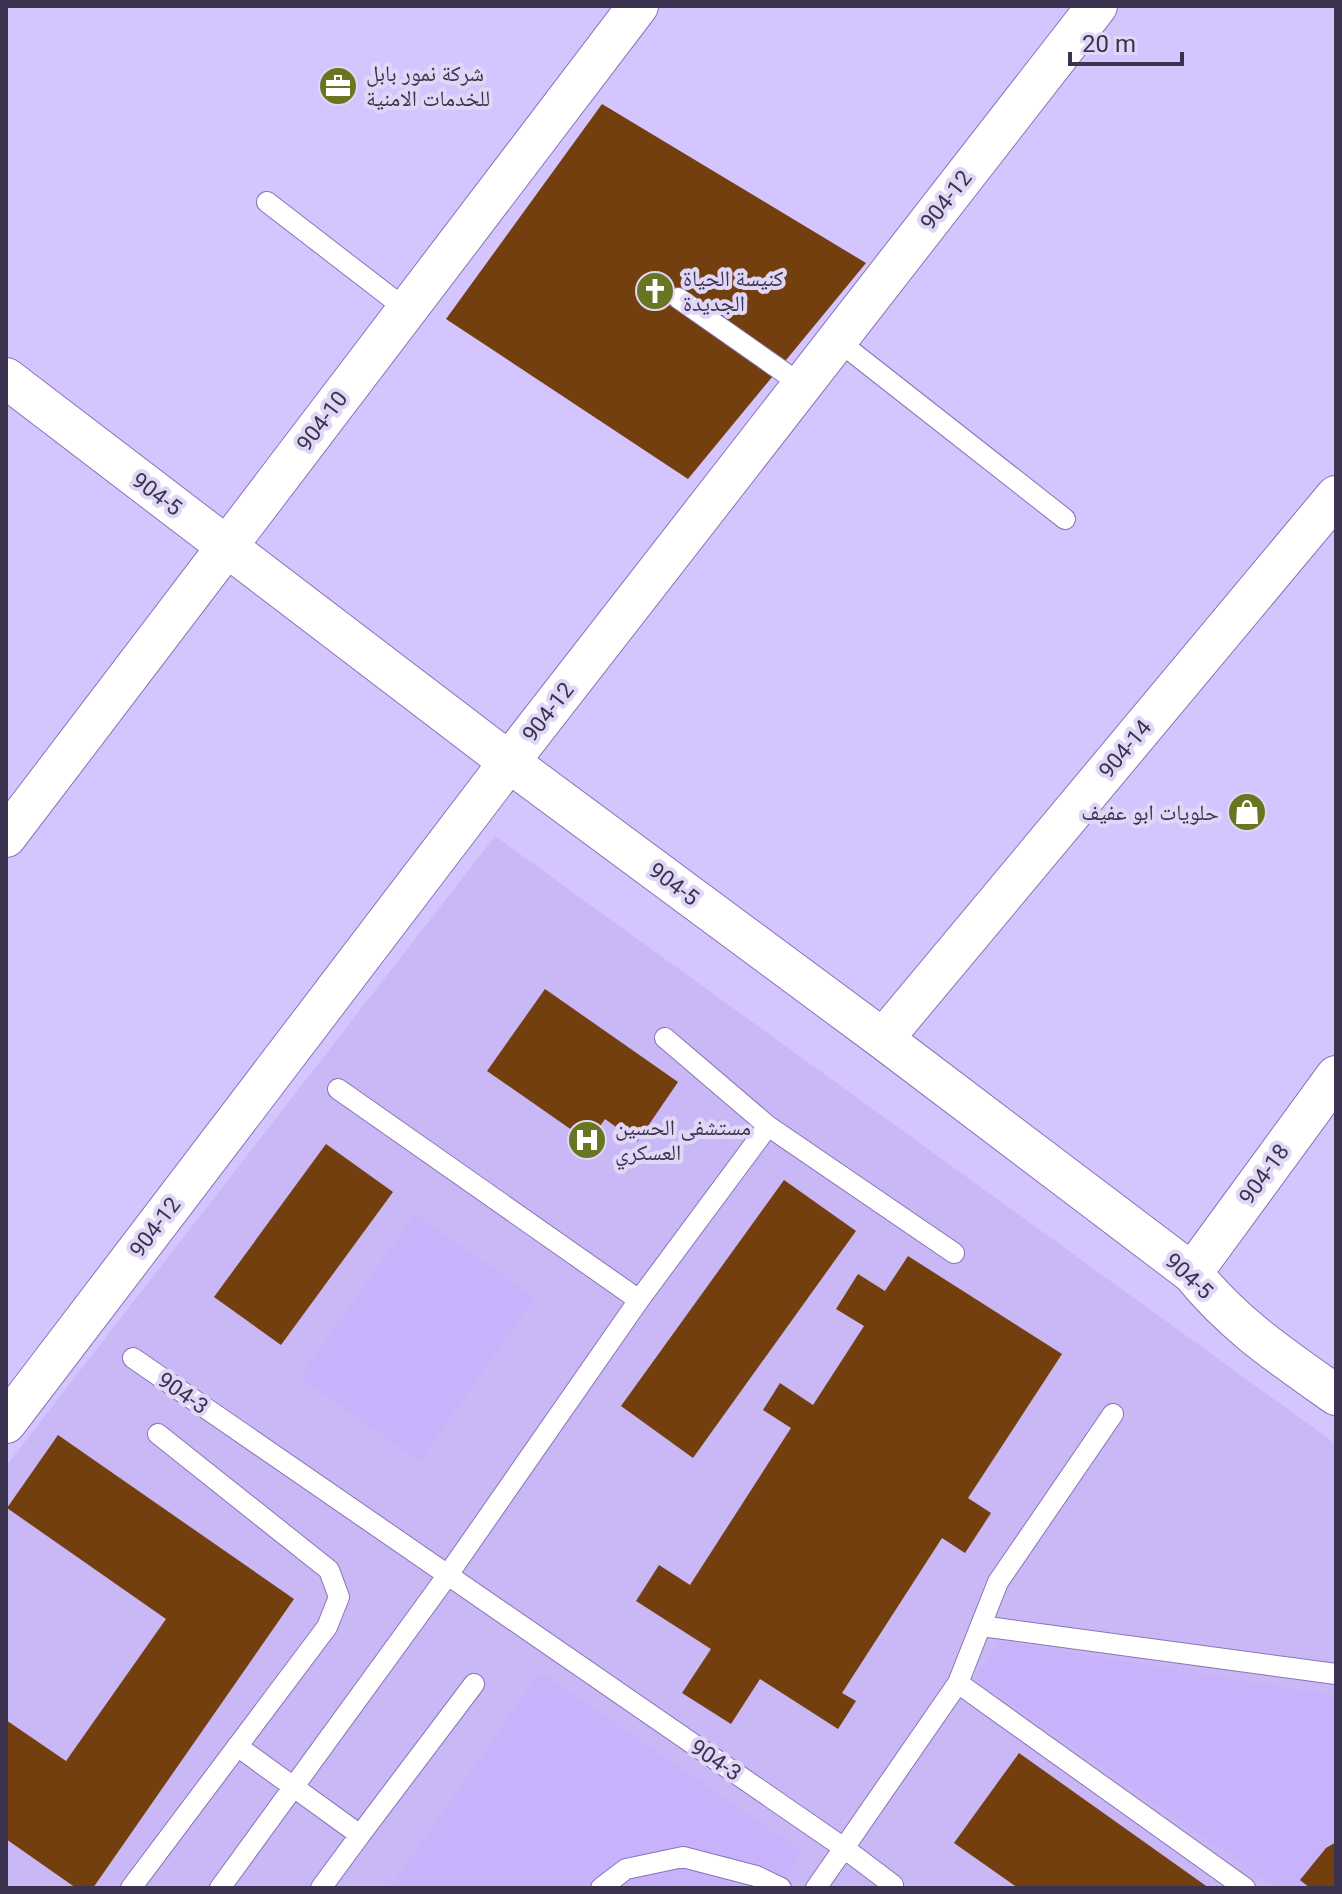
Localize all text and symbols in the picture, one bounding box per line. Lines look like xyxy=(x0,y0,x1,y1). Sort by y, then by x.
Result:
scale bar xyxy=(1070,16,1182,66)
text: 20 m xyxy=(1082,30,1136,58)
place label: شركة نمور بابل للخدمات الامنية xyxy=(366,61,490,111)
office icon: شركة نمور بابل للخدمات الامنية xyxy=(317,65,359,107)
street label: 904-12 xyxy=(915,166,977,234)
place label: كنيسة الحياة الجديدة xyxy=(683,266,783,316)
church icon: كنيسة الحياة الجديدة xyxy=(634,270,676,312)
street label: 904-10 xyxy=(292,386,352,456)
street label: 904-5 xyxy=(127,467,187,521)
street label: 904-12 xyxy=(517,678,579,746)
street label: 904-14 xyxy=(1094,715,1156,783)
shop icon: حلويات ابو عفيف xyxy=(1226,791,1268,833)
place label: حلويات ابو عفيف xyxy=(1081,800,1219,825)
street label: 904-5 xyxy=(644,857,704,911)
place label: مستشفى الحسين العسكري xyxy=(615,1115,751,1169)
hospital icon: مستشفى الحسين العسكري xyxy=(566,1119,608,1161)
street label: 904-18 xyxy=(1234,1139,1294,1209)
street label: 904-12 xyxy=(125,1192,185,1262)
street label: 904-5 xyxy=(1160,1248,1218,1304)
street label: 904-3 xyxy=(153,1367,213,1419)
street label: 904-3 xyxy=(686,1734,746,1786)

